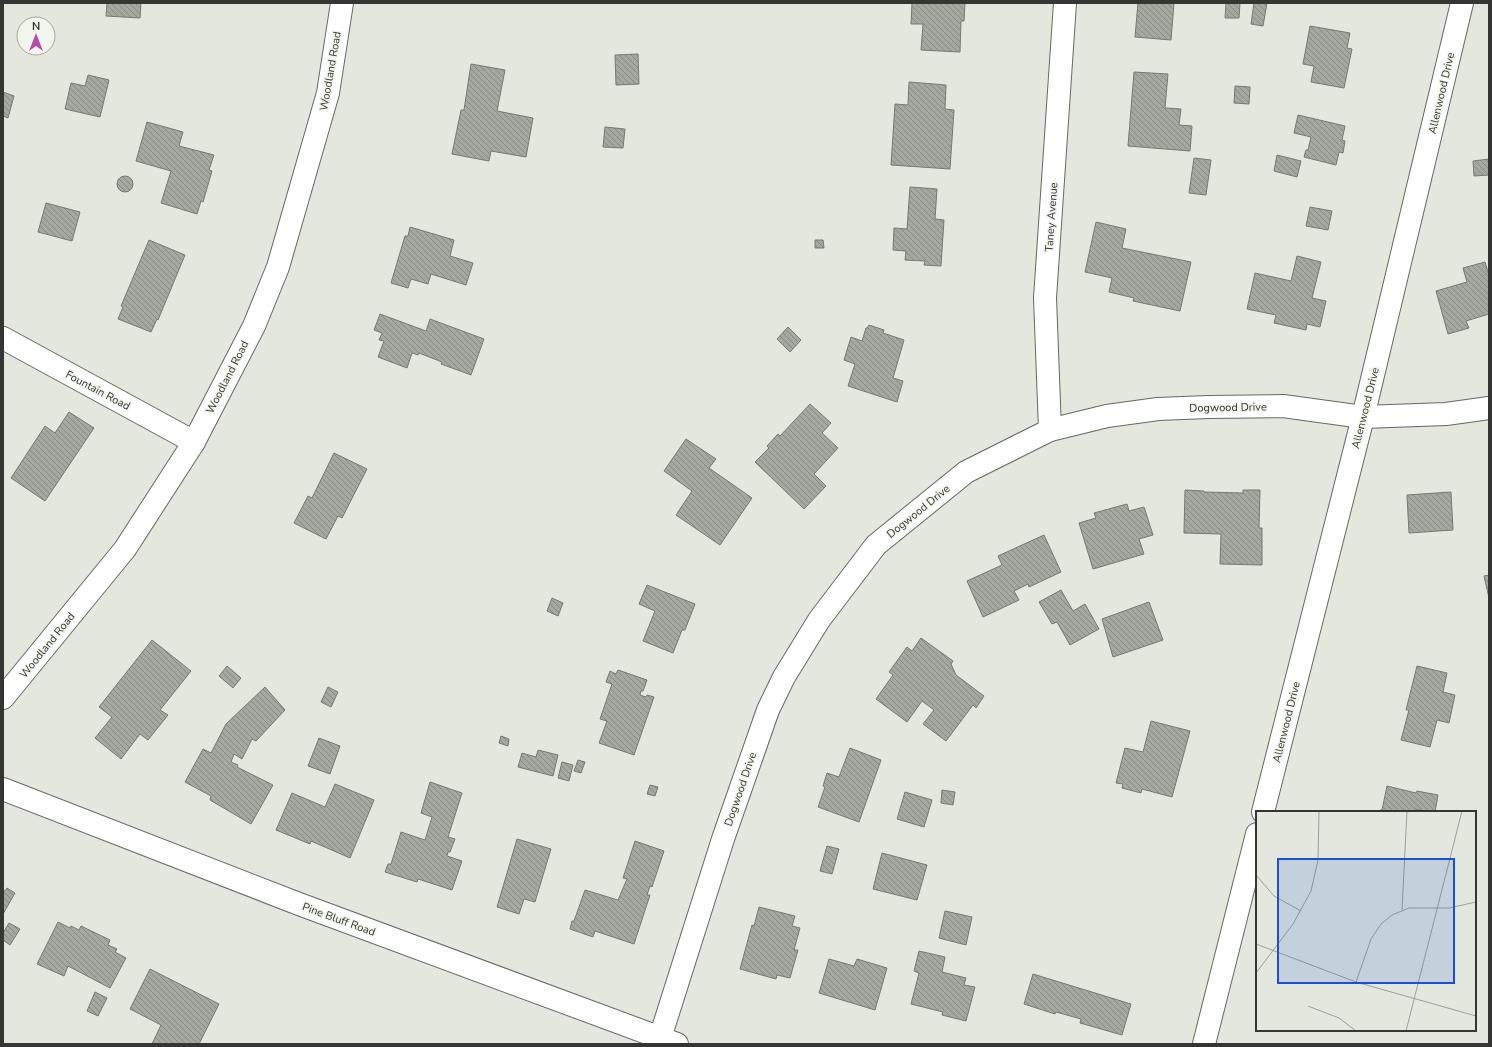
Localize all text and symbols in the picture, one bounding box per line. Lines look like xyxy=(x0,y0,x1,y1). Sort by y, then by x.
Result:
north arrow xyxy=(16,16,56,56)
text: N xyxy=(32,19,40,34)
street label: Woodland Road xyxy=(316,30,345,112)
street label: Allenwood Drive xyxy=(1425,51,1458,135)
street label: Taney Avenue xyxy=(1042,182,1061,252)
street label: Woodland Road xyxy=(203,338,252,416)
street label: Allenwood Drive xyxy=(1348,366,1383,450)
street label: Fountain Road xyxy=(63,367,133,414)
street label: Dogwood Drive xyxy=(1189,399,1267,416)
street label: Dogwood Drive xyxy=(883,481,953,542)
street label: Woodland Road xyxy=(16,609,78,681)
street label: Allenwood Drive xyxy=(1269,680,1304,764)
street label: Dogwood Drive xyxy=(721,750,760,828)
inset map xyxy=(1256,811,1476,1031)
street label: Pine Bluff Road xyxy=(300,899,378,940)

